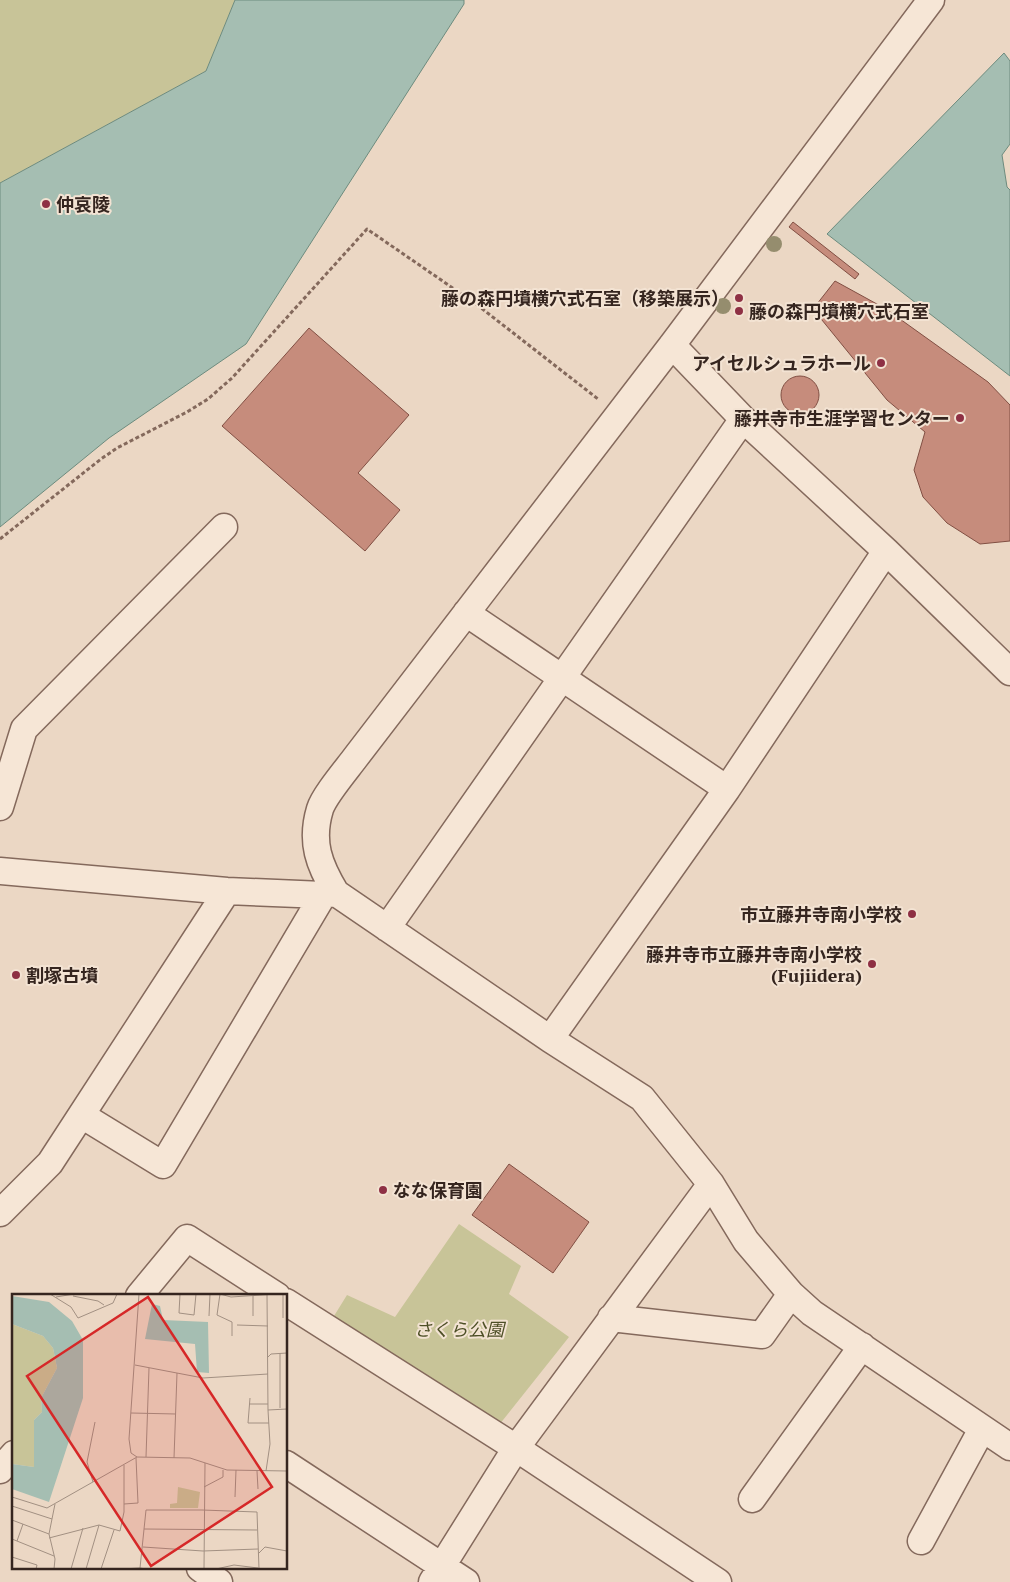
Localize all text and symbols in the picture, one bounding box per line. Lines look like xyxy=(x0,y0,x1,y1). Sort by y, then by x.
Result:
place label: 仲哀陵 xyxy=(56,192,110,216)
marker: 仲哀陵 xyxy=(40,198,52,210)
place label: 藤の森円墳横穴式石室（移築展示） xyxy=(441,286,729,310)
marker: 藤の森円墳横穴式石室（移築展示） xyxy=(733,292,745,304)
place label: 藤の森円墳横穴式石室 xyxy=(749,299,929,323)
marker: 藤の森円墳横穴式石室 xyxy=(733,305,745,317)
place label: アイセルシュラホール xyxy=(692,351,871,375)
marker: アイセルシュラホール xyxy=(875,357,887,369)
place label: 藤井寺市生涯学習センター xyxy=(734,406,950,430)
marker: 藤井寺市生涯学習センター xyxy=(954,412,966,424)
place label: 市立藤井寺南小学校 xyxy=(740,902,902,926)
marker: 市立藤井寺南小学校 xyxy=(906,908,918,920)
place label: 藤井寺市立藤井寺南小学校 (Fujiidera) xyxy=(646,942,862,987)
marker: 藤井寺市立藤井寺南小学校 (Fujiidera) xyxy=(866,958,878,970)
place label: 割塚古墳 xyxy=(26,963,98,987)
marker: 割塚古墳 xyxy=(10,969,22,981)
place label: なな保育園 xyxy=(393,1178,483,1202)
marker: なな保育園 xyxy=(377,1184,389,1196)
inset map xyxy=(12,1294,288,1570)
park label: さくら公園 xyxy=(414,1317,507,1341)

